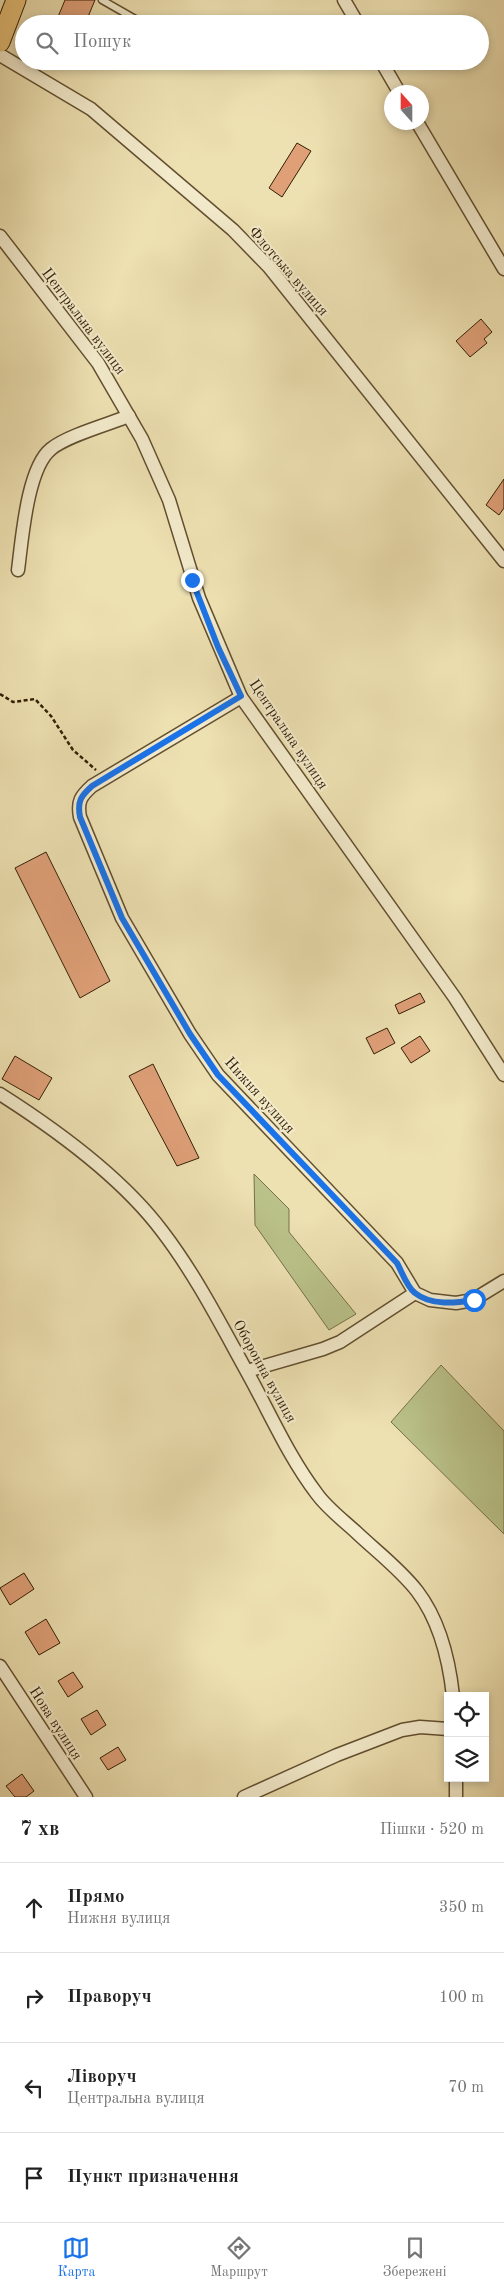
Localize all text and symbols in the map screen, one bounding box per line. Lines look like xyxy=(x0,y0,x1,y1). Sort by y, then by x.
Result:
search box xyxy=(15,15,489,70)
icon: search xyxy=(33,29,61,57)
text: Пошук xyxy=(73,33,131,52)
north arrow xyxy=(384,85,429,130)
street label: Флотська вулиця xyxy=(245,225,331,320)
street label: Центральна вулиця xyxy=(38,266,128,378)
route end xyxy=(181,569,204,592)
street label: Центральна вулиця xyxy=(245,677,330,793)
street label: Нижня вулиця xyxy=(221,1055,297,1137)
route start xyxy=(463,1289,486,1312)
street label: Оборонна вулиця xyxy=(229,1318,298,1426)
street label: Нова вулиця xyxy=(26,1684,84,1763)
map controls xyxy=(444,1692,489,1782)
button: locate xyxy=(444,1692,489,1737)
button: layers xyxy=(444,1737,489,1782)
text: 7 хв xyxy=(20,1819,59,1840)
text: Пішки · 520 m xyxy=(380,1822,484,1838)
text: Прямо xyxy=(67,1888,125,1907)
icon: ahead xyxy=(20,1894,48,1922)
text: 350 m xyxy=(439,1900,484,1916)
text: Нижня вулиця xyxy=(67,1911,170,1927)
icon: right xyxy=(20,1984,48,2012)
text: Праворуч xyxy=(67,1988,152,2007)
text: 100 m xyxy=(439,1990,484,2006)
text: Ліворуч xyxy=(67,2068,137,2087)
icon: left xyxy=(20,2074,48,2102)
text: 70 m xyxy=(448,2080,484,2096)
text: Центральна вулиця xyxy=(67,2091,205,2107)
icon: arrive xyxy=(20,2164,48,2192)
text: Пункт призначення xyxy=(67,2168,239,2187)
tab: Карта xyxy=(57,2234,95,2281)
tab: Маршрут xyxy=(210,2234,268,2281)
tab: Збережені xyxy=(383,2234,447,2281)

